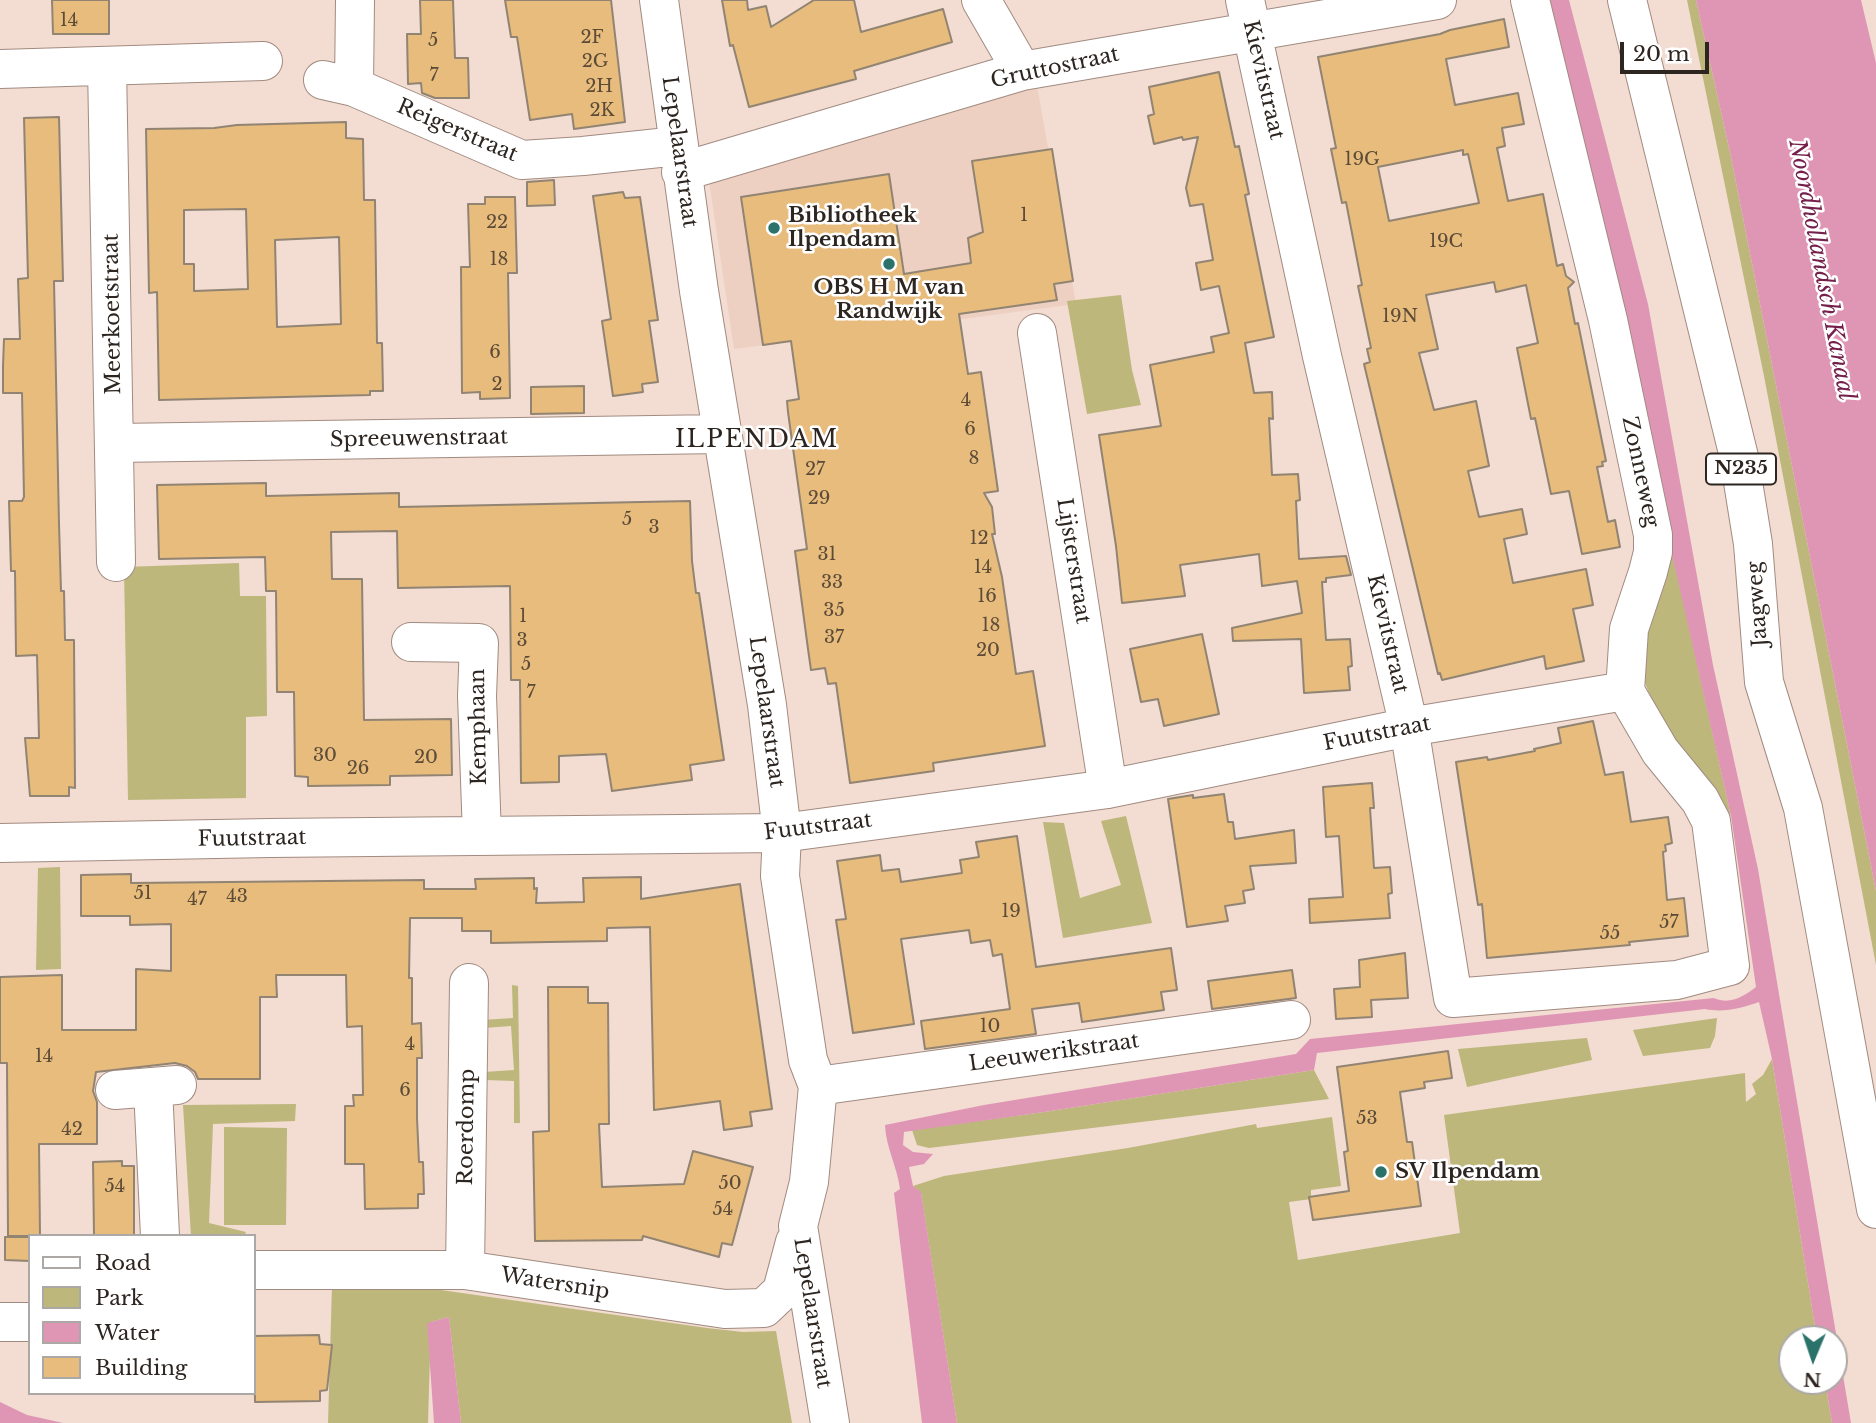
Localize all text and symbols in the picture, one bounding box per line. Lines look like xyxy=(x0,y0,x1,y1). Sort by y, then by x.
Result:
house number: 14 xyxy=(60,10,78,32)
street label: Kievitstraat xyxy=(1237,18,1289,142)
house number: 2F xyxy=(580,27,604,49)
scale bar xyxy=(1624,28,1713,72)
house number: 5 xyxy=(428,30,438,52)
text: 20 m xyxy=(1633,41,1690,67)
street label: Gruttostraat xyxy=(988,42,1122,94)
house number: 2G xyxy=(582,51,608,73)
house number: 7 xyxy=(429,65,439,87)
street label: Lepelaarstraat xyxy=(656,75,702,229)
house number: 2H xyxy=(585,76,613,98)
street label: Reigerstraat xyxy=(393,94,521,168)
house number: 2K xyxy=(589,100,615,122)
water label: Noordhollandsch Kanaal xyxy=(1782,137,1860,403)
house number: 19G xyxy=(1344,149,1380,171)
place label: Bibliotheek Ilpendam xyxy=(788,203,917,253)
house number: 1 xyxy=(1020,205,1028,227)
house number: 22 xyxy=(486,212,508,234)
marker: Bibliotheek Ilpendam xyxy=(766,220,782,236)
house number: 19C xyxy=(1429,231,1463,253)
street label: Meerkoetstraat xyxy=(99,233,127,395)
house number: 18 xyxy=(490,249,508,271)
marker: OBS H M van Randwijk xyxy=(881,256,897,272)
place label: OBS H M van Randwijk xyxy=(813,275,965,325)
house number: 19N xyxy=(1382,306,1418,328)
house number: 6 xyxy=(489,342,501,364)
house number: 2 xyxy=(491,374,503,396)
house number: 4 xyxy=(961,390,971,412)
street label: Zonneweg xyxy=(1616,414,1664,530)
house number: 6 xyxy=(964,419,976,441)
street label: Spreeuwenstraat xyxy=(330,425,508,453)
district label: ILPENDAM xyxy=(676,426,838,454)
house number: 8 xyxy=(969,448,979,470)
road number: N235 xyxy=(1706,454,1776,484)
house number: 27 xyxy=(805,459,825,481)
house number: 29 xyxy=(808,488,830,510)
street label: Lijsterstraat xyxy=(1051,496,1095,626)
house number: 5 xyxy=(622,509,632,531)
house number: 3 xyxy=(648,517,660,539)
house number: 12 xyxy=(969,528,989,550)
house number: 31 xyxy=(817,544,837,566)
house number: 14 xyxy=(974,557,992,579)
street label: Jaagweg xyxy=(1742,560,1774,648)
house number: 33 xyxy=(821,572,843,594)
street label: Kievitstraat xyxy=(1361,572,1413,696)
house number: 16 xyxy=(977,586,997,608)
house number: 35 xyxy=(823,600,845,622)
house number: 1 xyxy=(519,606,527,628)
house number: 18 xyxy=(982,615,1000,637)
house number: 37 xyxy=(824,627,844,649)
house number: 3 xyxy=(516,630,528,652)
street label: Lepelaarstraat xyxy=(743,635,789,789)
house number: 20 xyxy=(976,640,1000,662)
house number: 5 xyxy=(521,654,531,676)
street label: Kemphaan xyxy=(465,668,493,786)
house number: 7 xyxy=(526,682,536,704)
street label: Fuutstraat xyxy=(1321,711,1433,757)
house number: 30 xyxy=(313,745,337,767)
house number: 20 xyxy=(414,747,438,769)
house number: 26 xyxy=(347,758,369,780)
street label: Fuutstraat xyxy=(762,808,874,846)
street label: Fuutstraat xyxy=(197,825,307,853)
house number: 51 xyxy=(134,883,152,905)
house number: 43 xyxy=(226,886,248,908)
house number: 47 xyxy=(187,889,207,911)
house number: 19 xyxy=(1001,901,1021,923)
house number: 57 xyxy=(1659,912,1679,934)
house number: 55 xyxy=(1600,923,1620,945)
house number: 10 xyxy=(980,1016,1000,1038)
street label: Leeuwerikstraat xyxy=(967,1029,1141,1077)
house number: 4 xyxy=(405,1034,415,1056)
house number: 14 xyxy=(35,1046,53,1068)
street label: Roerdomp xyxy=(453,1068,481,1186)
house number: 6 xyxy=(399,1080,411,1102)
house number: 53 xyxy=(1356,1108,1378,1130)
house number: 42 xyxy=(61,1119,83,1141)
place label: SV Ilpendam xyxy=(1395,1159,1540,1185)
marker: SV Ilpendam xyxy=(1373,1164,1389,1180)
house number: 50 xyxy=(718,1173,742,1195)
house number: 54 xyxy=(105,1176,125,1198)
house number: 54 xyxy=(713,1199,733,1221)
legend xyxy=(28,1234,256,1395)
street label: Lepelaarstraat xyxy=(788,1236,836,1390)
text: Road xyxy=(95,1250,151,1276)
street label: Watersnip xyxy=(499,1263,611,1305)
text: Park xyxy=(95,1285,144,1311)
text: Water xyxy=(95,1320,159,1346)
north arrow xyxy=(1778,1325,1848,1395)
text: Building xyxy=(95,1355,187,1381)
text: N xyxy=(1803,1368,1822,1391)

